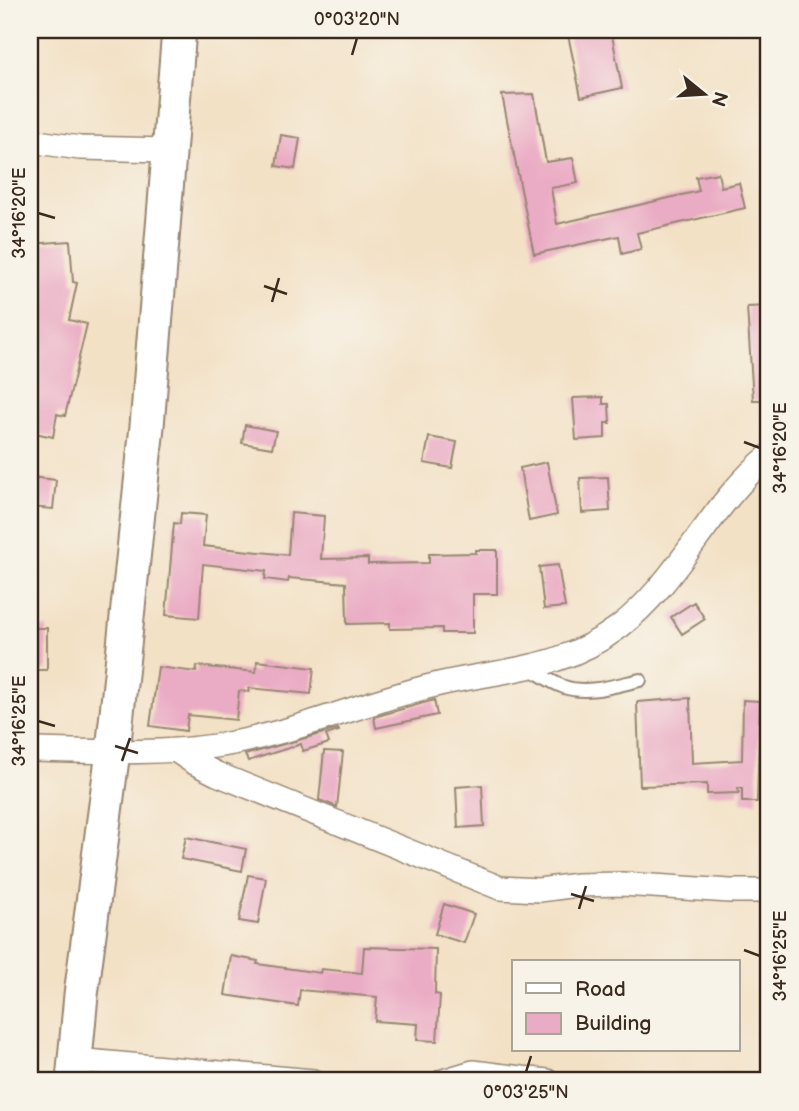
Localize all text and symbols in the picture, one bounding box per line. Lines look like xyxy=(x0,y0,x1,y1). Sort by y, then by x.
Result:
text: 0°03'20"N xyxy=(314,9,400,30)
north arrow xyxy=(670,60,740,130)
text: N xyxy=(706,88,732,109)
text: 34°16'20"E xyxy=(9,167,30,259)
text: 34°16'20"E xyxy=(770,402,791,494)
text: 34°16'25"E xyxy=(9,675,30,767)
text: 34°16'25"E xyxy=(770,910,791,1002)
legend xyxy=(512,960,740,1052)
text: Road xyxy=(575,977,626,1002)
text: Building xyxy=(575,1011,651,1036)
text: 0°03'25"N xyxy=(483,1082,569,1103)

